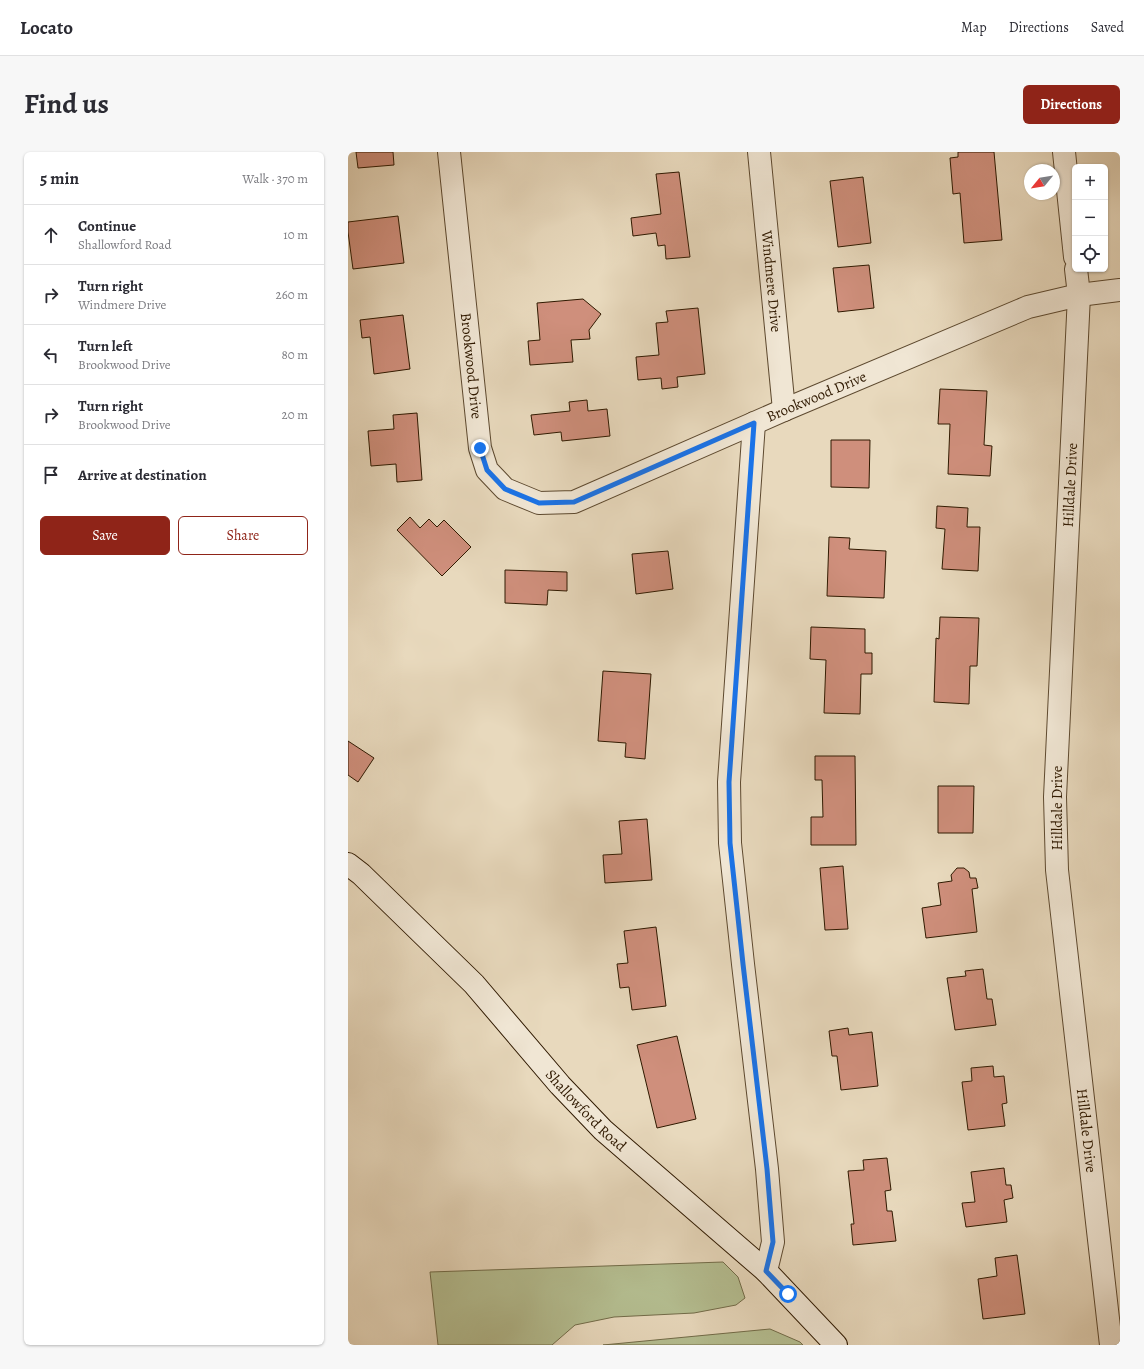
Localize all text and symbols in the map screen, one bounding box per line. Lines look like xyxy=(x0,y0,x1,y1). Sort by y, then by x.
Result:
text: Locato xyxy=(20,15,73,41)
text: Map xyxy=(961,18,987,37)
text: Directions xyxy=(1009,18,1069,37)
text: Saved xyxy=(1091,18,1124,37)
text: Find us xyxy=(24,85,109,123)
button: Directions xyxy=(1023,85,1120,124)
north arrow xyxy=(1024,164,1060,200)
map controls xyxy=(1072,164,1108,272)
button: + xyxy=(1072,164,1108,200)
text: 5 min xyxy=(40,167,79,190)
text: Walk · 370 m xyxy=(242,170,308,187)
button: − xyxy=(1072,200,1108,236)
text: Continue xyxy=(78,216,136,236)
icon: ahead xyxy=(40,224,62,246)
text: 10 m xyxy=(283,226,308,243)
street label: Windmere Drive xyxy=(757,229,786,333)
text: Shallowford Road xyxy=(78,236,172,253)
button: locate xyxy=(1072,236,1108,272)
text: Turn right xyxy=(78,276,143,296)
icon: right xyxy=(40,284,62,306)
text: 260 m xyxy=(275,286,308,303)
text: Windmere Drive xyxy=(78,296,166,313)
street label: Brookwood Drive xyxy=(456,312,487,420)
text: Turn left xyxy=(78,336,133,356)
icon: left xyxy=(40,344,62,366)
text: 80 m xyxy=(281,346,308,363)
text: Brookwood Drive xyxy=(78,356,171,373)
street label: Brookwood Drive xyxy=(763,366,870,427)
text: Turn right xyxy=(78,396,143,416)
icon: right xyxy=(40,404,62,426)
text: 20 m xyxy=(282,406,308,423)
text: Brookwood Drive xyxy=(78,416,171,433)
route end xyxy=(471,439,489,457)
street label: Hilldale Drive xyxy=(1058,442,1082,528)
icon: arrive xyxy=(40,464,62,486)
text: Arrive at destination xyxy=(78,465,207,485)
button: Save xyxy=(40,516,170,555)
button: Share xyxy=(178,516,308,555)
street label: Hilldale Drive xyxy=(1047,765,1067,850)
street label: Shallowford Road xyxy=(541,1065,631,1157)
street label: Hilldale Drive xyxy=(1072,1087,1101,1174)
route start xyxy=(779,1285,797,1303)

